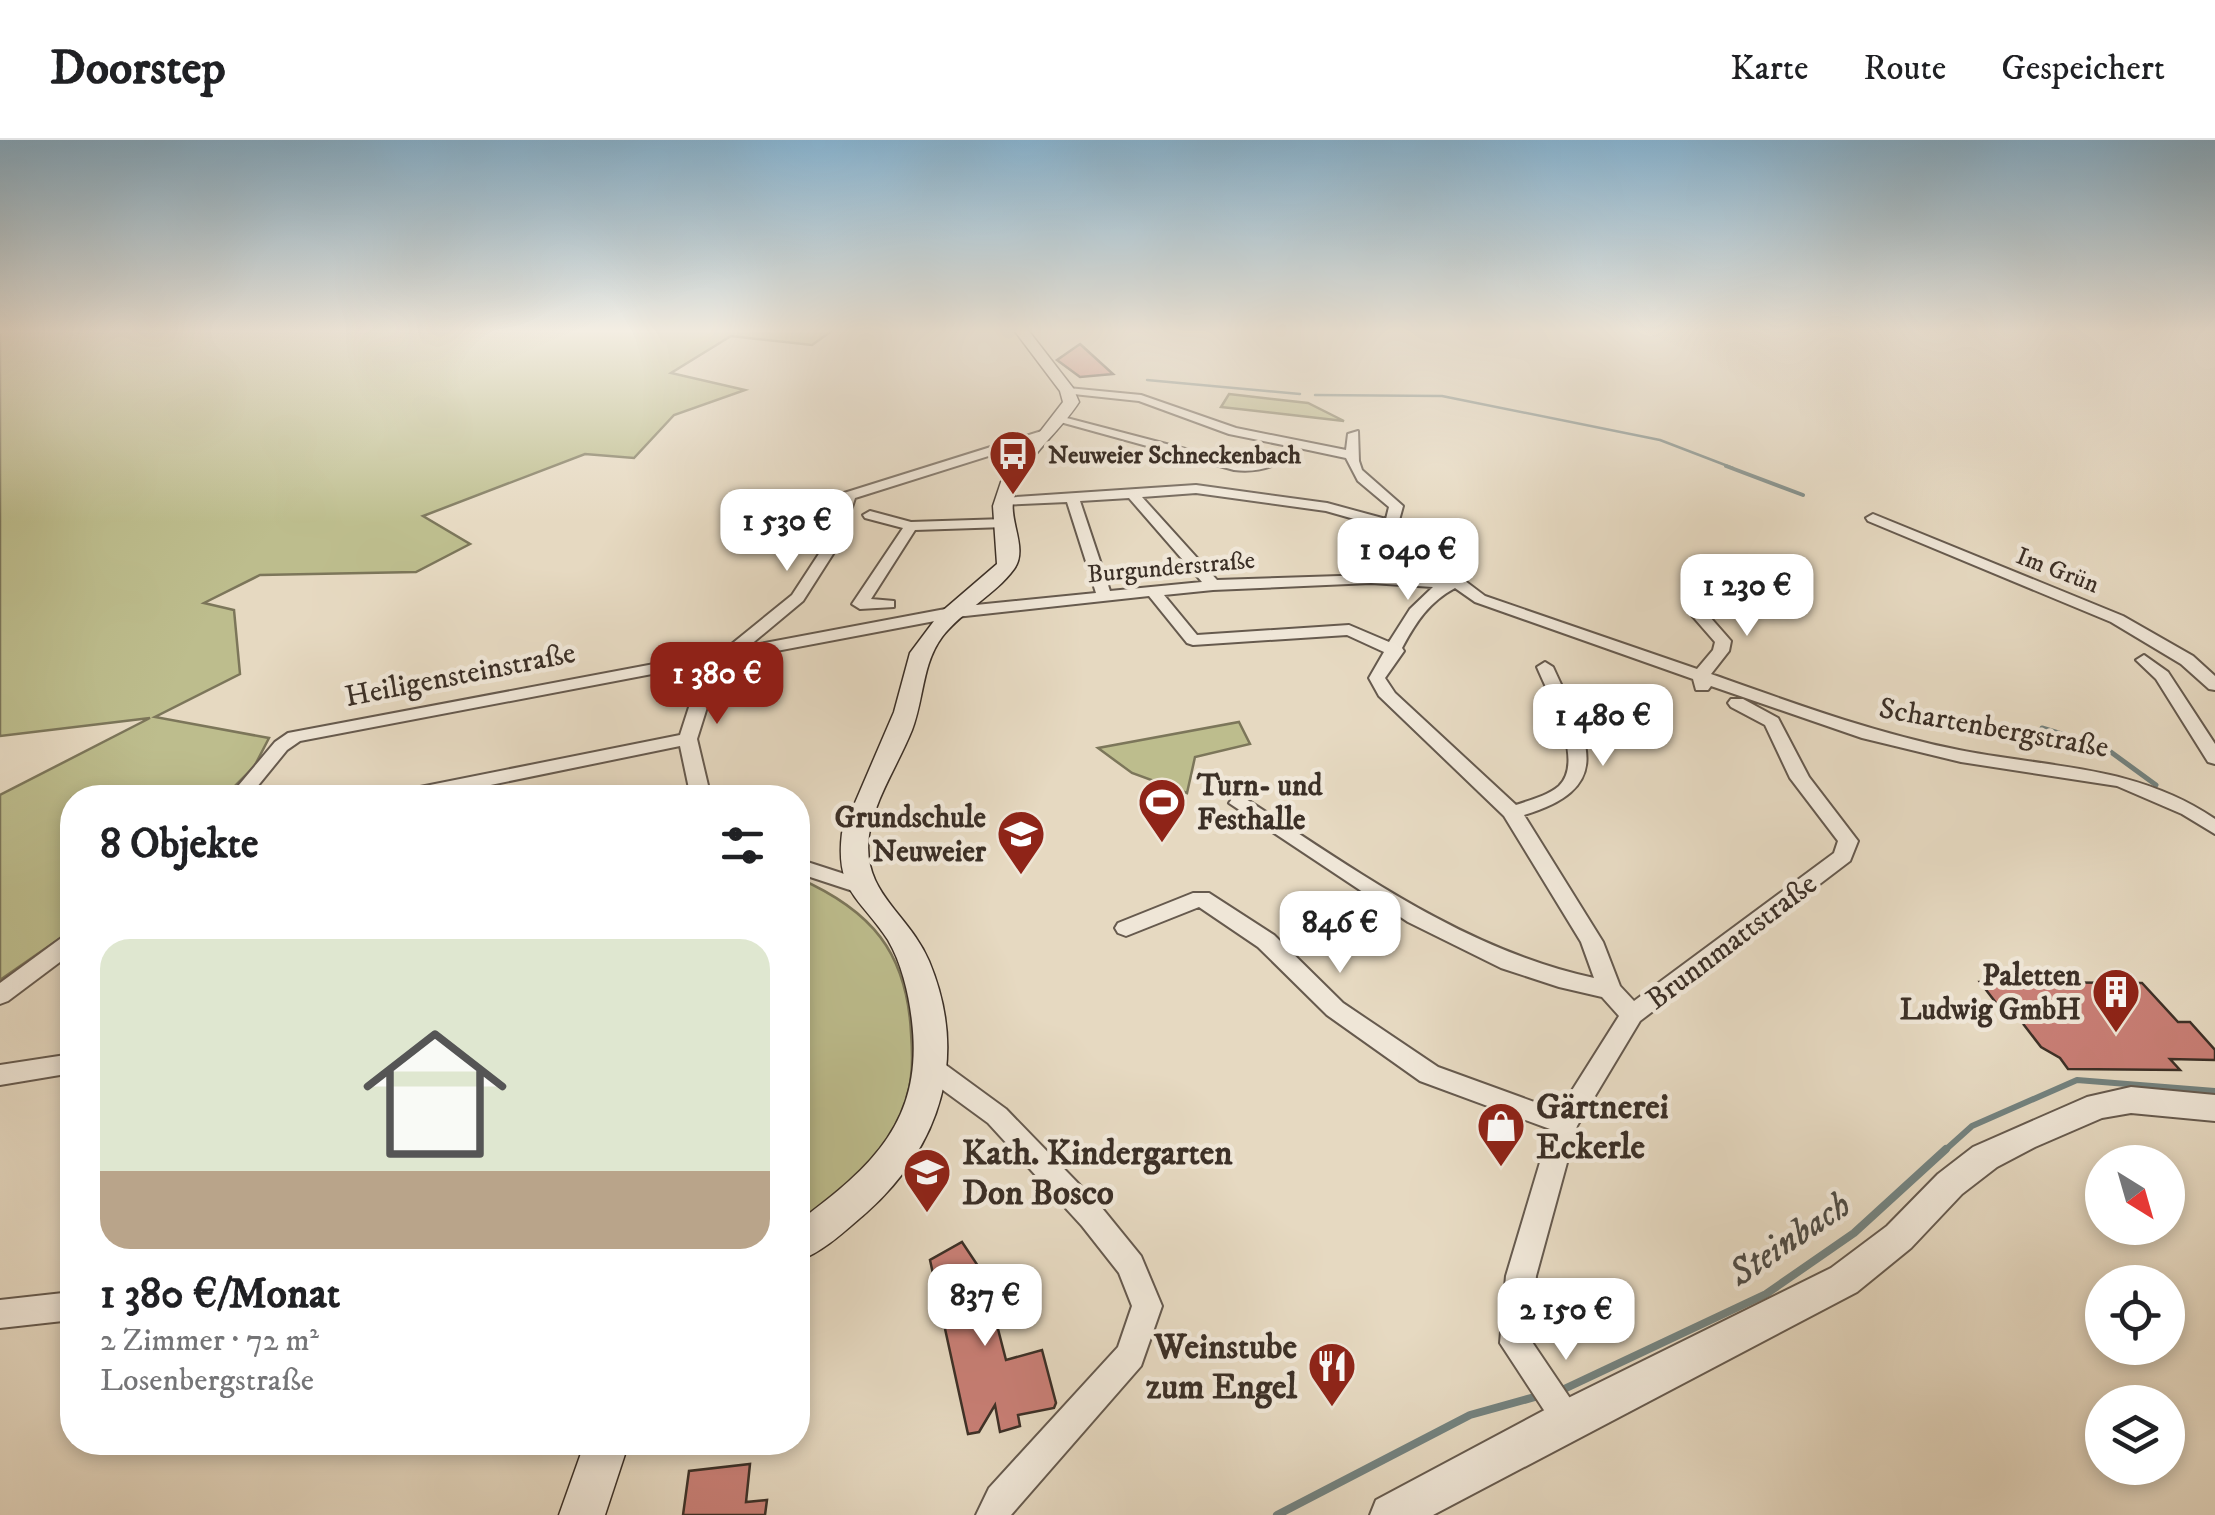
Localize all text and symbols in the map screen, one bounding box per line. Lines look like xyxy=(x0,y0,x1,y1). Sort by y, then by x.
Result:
text: Doorstep xyxy=(50,39,226,99)
text: Karte xyxy=(1730,47,1808,91)
text: Route xyxy=(1863,47,1946,91)
text: Gespeichert xyxy=(2001,47,2165,91)
bus stop icon: Neuweier Schneckenbach xyxy=(987,428,1039,496)
place label: Neuweier Schneckenbach xyxy=(1048,440,1302,471)
pin: 1 530 € xyxy=(695,489,879,574)
text: 1 530 € xyxy=(742,501,832,541)
pin: 1 040 € xyxy=(1316,518,1500,603)
text: 1 040 € xyxy=(1360,530,1456,570)
street label: Im Grün xyxy=(2012,540,2103,600)
street label: Burgunderstraße xyxy=(1086,545,1256,590)
pin: 1 230 € xyxy=(1655,554,1839,639)
text: 1 230 € xyxy=(1702,566,1792,606)
street label: Heiligensteinstraße xyxy=(342,635,579,716)
pin: 1 380 € xyxy=(625,642,809,727)
text: 1 380 € xyxy=(672,654,762,694)
pin: 1 480 € xyxy=(1511,684,1695,769)
street label: Schartenbergstraße xyxy=(1876,690,2111,767)
text: 1 480 € xyxy=(1555,696,1651,736)
place label: Turn- und Festhalle xyxy=(1196,768,1324,839)
sports icon: Turn- und Festhalle xyxy=(1136,776,1188,844)
place label: Grundschule Neuweier xyxy=(835,800,987,871)
school or university icon: Grundschule Neuweier xyxy=(995,808,1047,876)
icon: filters xyxy=(715,818,770,873)
text: 8 Objekte xyxy=(100,819,258,871)
street label: Brunnmattstraße xyxy=(1639,866,1825,1018)
pin: 846 € xyxy=(1270,891,1410,976)
text: 846 € xyxy=(1302,903,1378,943)
place label: Paletten Ludwig GmbH xyxy=(1900,958,2081,1029)
building icon: Paletten Ludwig GmbH xyxy=(2090,966,2142,1034)
icon: home xyxy=(345,1004,525,1184)
place label: Gärtnerei Eckerle xyxy=(1536,1086,1669,1170)
shop icon: Gärtnerei Eckerle xyxy=(1475,1100,1527,1168)
place label: Kath. Kindergarten Don Bosco xyxy=(962,1132,1233,1216)
north arrow xyxy=(2085,1145,2185,1245)
map controls xyxy=(2085,1145,2185,1485)
school or university icon: Kath. Kindergarten Don Bosco xyxy=(901,1146,953,1214)
water label: Steinbach xyxy=(1719,1181,1860,1299)
pin: 837 € xyxy=(915,1264,1055,1349)
button: locate xyxy=(2085,1265,2185,1365)
text: 1 380 €/Monat xyxy=(100,1269,340,1321)
text: 837 € xyxy=(950,1276,1020,1316)
pin: 2 150 € xyxy=(1474,1278,1658,1363)
text: 2 150 € xyxy=(1520,1290,1612,1330)
text: 2 Zimmer · 72 m² xyxy=(100,1321,319,1361)
place label: Weinstube zum Engel xyxy=(1146,1326,1298,1410)
restaurant icon: Weinstube zum Engel xyxy=(1306,1340,1358,1408)
text: Losenbergstraße xyxy=(100,1361,314,1401)
button: layers xyxy=(2085,1385,2185,1485)

